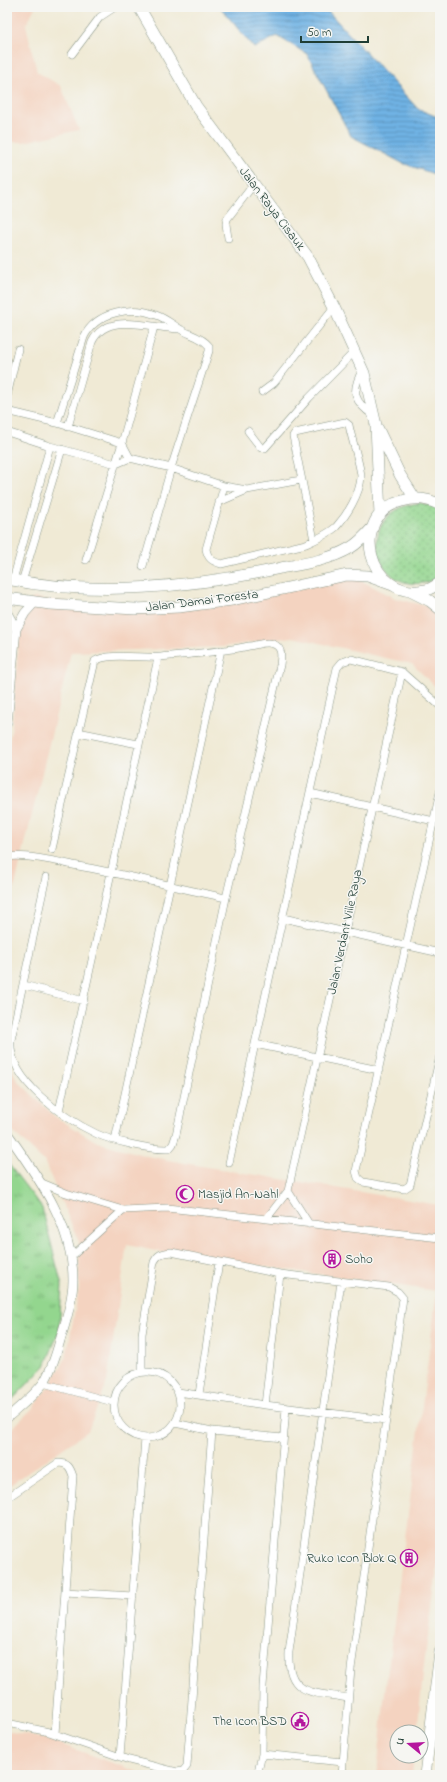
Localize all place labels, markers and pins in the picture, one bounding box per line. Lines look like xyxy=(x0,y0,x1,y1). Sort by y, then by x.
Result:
mosque icon: Masjid An-Nahl xyxy=(175,1184,195,1204)
place label: Masjid An-Nahl xyxy=(198,1185,278,1204)
building icon: Soho xyxy=(322,1249,342,1269)
place label: Soho xyxy=(345,1250,373,1269)
building icon: Ruko Icon Blok Q xyxy=(399,1548,419,1568)
place label: Ruko Icon Blok Q xyxy=(307,1549,397,1568)
public building icon: The Icon BSD xyxy=(290,1711,310,1731)
place label: The Icon BSD xyxy=(212,1712,287,1731)

